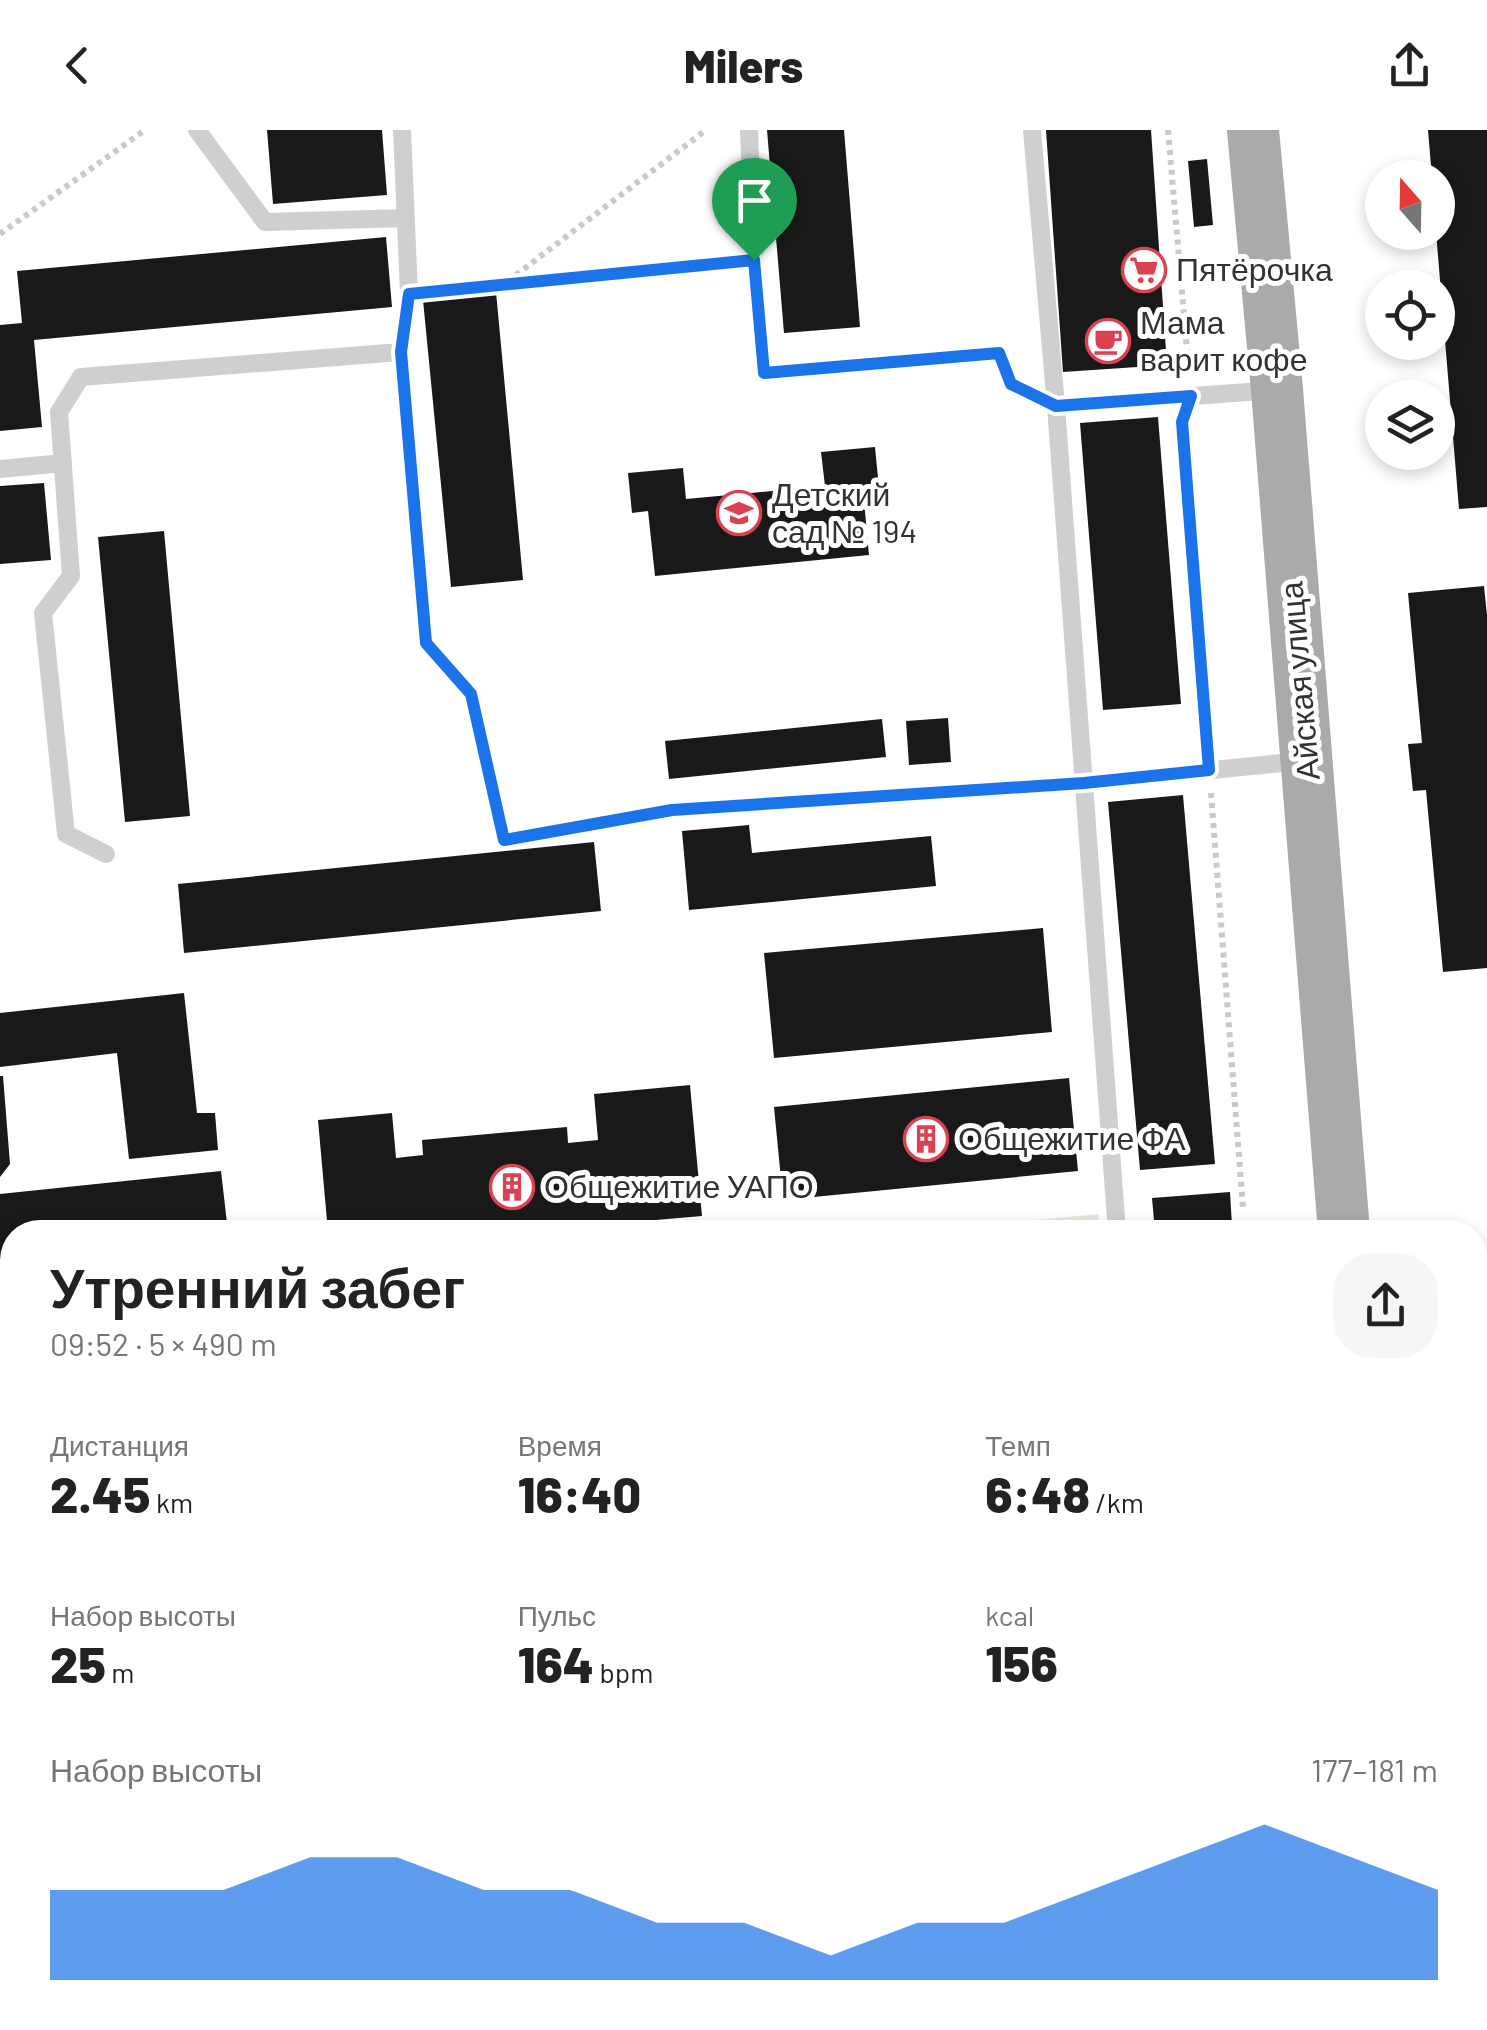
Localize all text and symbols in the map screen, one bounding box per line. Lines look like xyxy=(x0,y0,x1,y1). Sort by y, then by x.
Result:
icon: back xyxy=(50,38,105,93)
text: Milers xyxy=(684,38,803,92)
icon: share xyxy=(1382,38,1437,93)
pin xyxy=(712,158,797,261)
north arrow xyxy=(1365,160,1455,250)
map controls xyxy=(1365,160,1455,470)
icon: arrive xyxy=(727,173,782,228)
supermarket icon: Пятёрочка xyxy=(1121,247,1167,293)
place label: Пятёрочка xyxy=(1176,249,1333,288)
button: locate xyxy=(1365,270,1455,360)
place label: Мама варит кофе xyxy=(1140,302,1307,378)
cafe icon: Мама варит кофе xyxy=(1085,318,1131,364)
button: layers xyxy=(1365,380,1455,470)
place label: Детский сад № 194 xyxy=(772,474,917,550)
school or university icon: Детский сад № 194 xyxy=(716,490,762,536)
street label: Айская улица xyxy=(1270,580,1327,782)
building icon: Общежитие ФА xyxy=(903,1116,949,1162)
place label: Общежитие ФА xyxy=(958,1118,1186,1157)
building icon: Общежитие УАПО xyxy=(489,1164,535,1210)
place label: Общежитие УАПО xyxy=(544,1166,814,1205)
text: Утренний забег xyxy=(50,1253,465,1319)
button: share xyxy=(1333,1253,1438,1358)
text: 09:52 · 5 × 490 m xyxy=(50,1324,277,1362)
text: Дистанция xyxy=(50,1428,189,1462)
text: Время xyxy=(518,1428,602,1462)
text: Темп xyxy=(985,1428,1051,1462)
text: 2.45 xyxy=(50,1463,150,1523)
text: 16:40 xyxy=(518,1463,641,1523)
text: 6:48 xyxy=(985,1463,1090,1523)
text: km xyxy=(150,1485,193,1519)
text: /km xyxy=(1090,1485,1144,1519)
text: Набор высоты xyxy=(50,1598,236,1632)
text: Пульс xyxy=(518,1598,596,1632)
text: kcal xyxy=(985,1598,1034,1632)
text: 156 xyxy=(985,1632,1058,1692)
text: 25 xyxy=(50,1633,106,1693)
text: 164 xyxy=(518,1633,594,1693)
text: m xyxy=(106,1655,135,1689)
text: bpm xyxy=(594,1655,653,1689)
text: Набор высоты xyxy=(50,1750,262,1788)
text: 177–181 m xyxy=(1311,1750,1438,1788)

